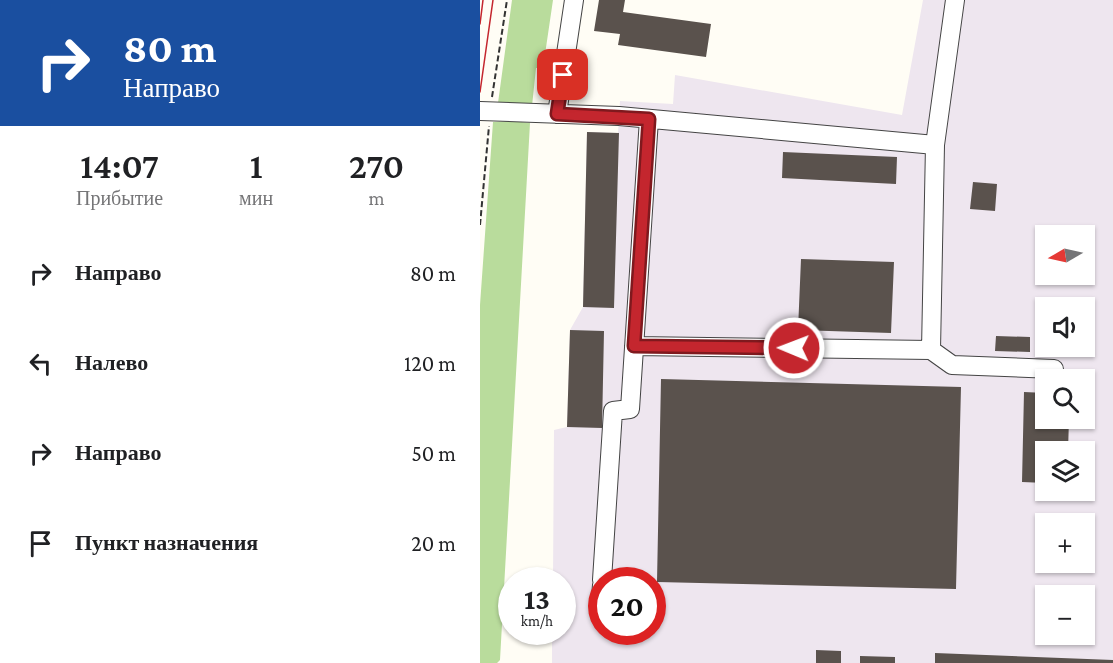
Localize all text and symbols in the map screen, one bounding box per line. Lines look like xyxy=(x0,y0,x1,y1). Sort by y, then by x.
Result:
icon: right xyxy=(24,24,102,102)
text: 80 m xyxy=(123,24,217,71)
pin xyxy=(537,49,588,100)
icon: arrive xyxy=(546,58,579,91)
text: Направо xyxy=(123,73,220,103)
text: 14:07 xyxy=(80,146,159,186)
text: 1 xyxy=(250,146,263,186)
text: 270 xyxy=(349,146,404,186)
text: Прибытие xyxy=(76,187,163,209)
text: мин xyxy=(239,187,273,209)
text: m xyxy=(369,187,385,209)
north arrow xyxy=(1035,225,1095,285)
map controls xyxy=(1035,225,1095,645)
icon: right xyxy=(24,257,57,290)
text: Направо xyxy=(75,260,161,285)
text: 80 m xyxy=(410,261,456,286)
button: sound xyxy=(1035,297,1095,357)
position arrow xyxy=(762,316,826,380)
icon: left xyxy=(24,347,57,380)
text: Налево xyxy=(75,350,148,375)
text: 120 m xyxy=(404,351,456,376)
button: search xyxy=(1035,369,1095,429)
icon: right xyxy=(24,437,57,470)
text: Направо xyxy=(75,440,161,465)
text: 50 m xyxy=(411,441,456,466)
button: layers xyxy=(1035,441,1095,501)
button: + xyxy=(1035,513,1095,573)
icon: arrive xyxy=(24,527,57,560)
text: Пункт назначения xyxy=(75,530,258,555)
text: 20 m xyxy=(411,531,456,556)
speed limit sign: 20 xyxy=(588,567,666,645)
text: 13 xyxy=(524,582,550,615)
button: − xyxy=(1035,585,1095,645)
text: km/h xyxy=(521,613,553,629)

